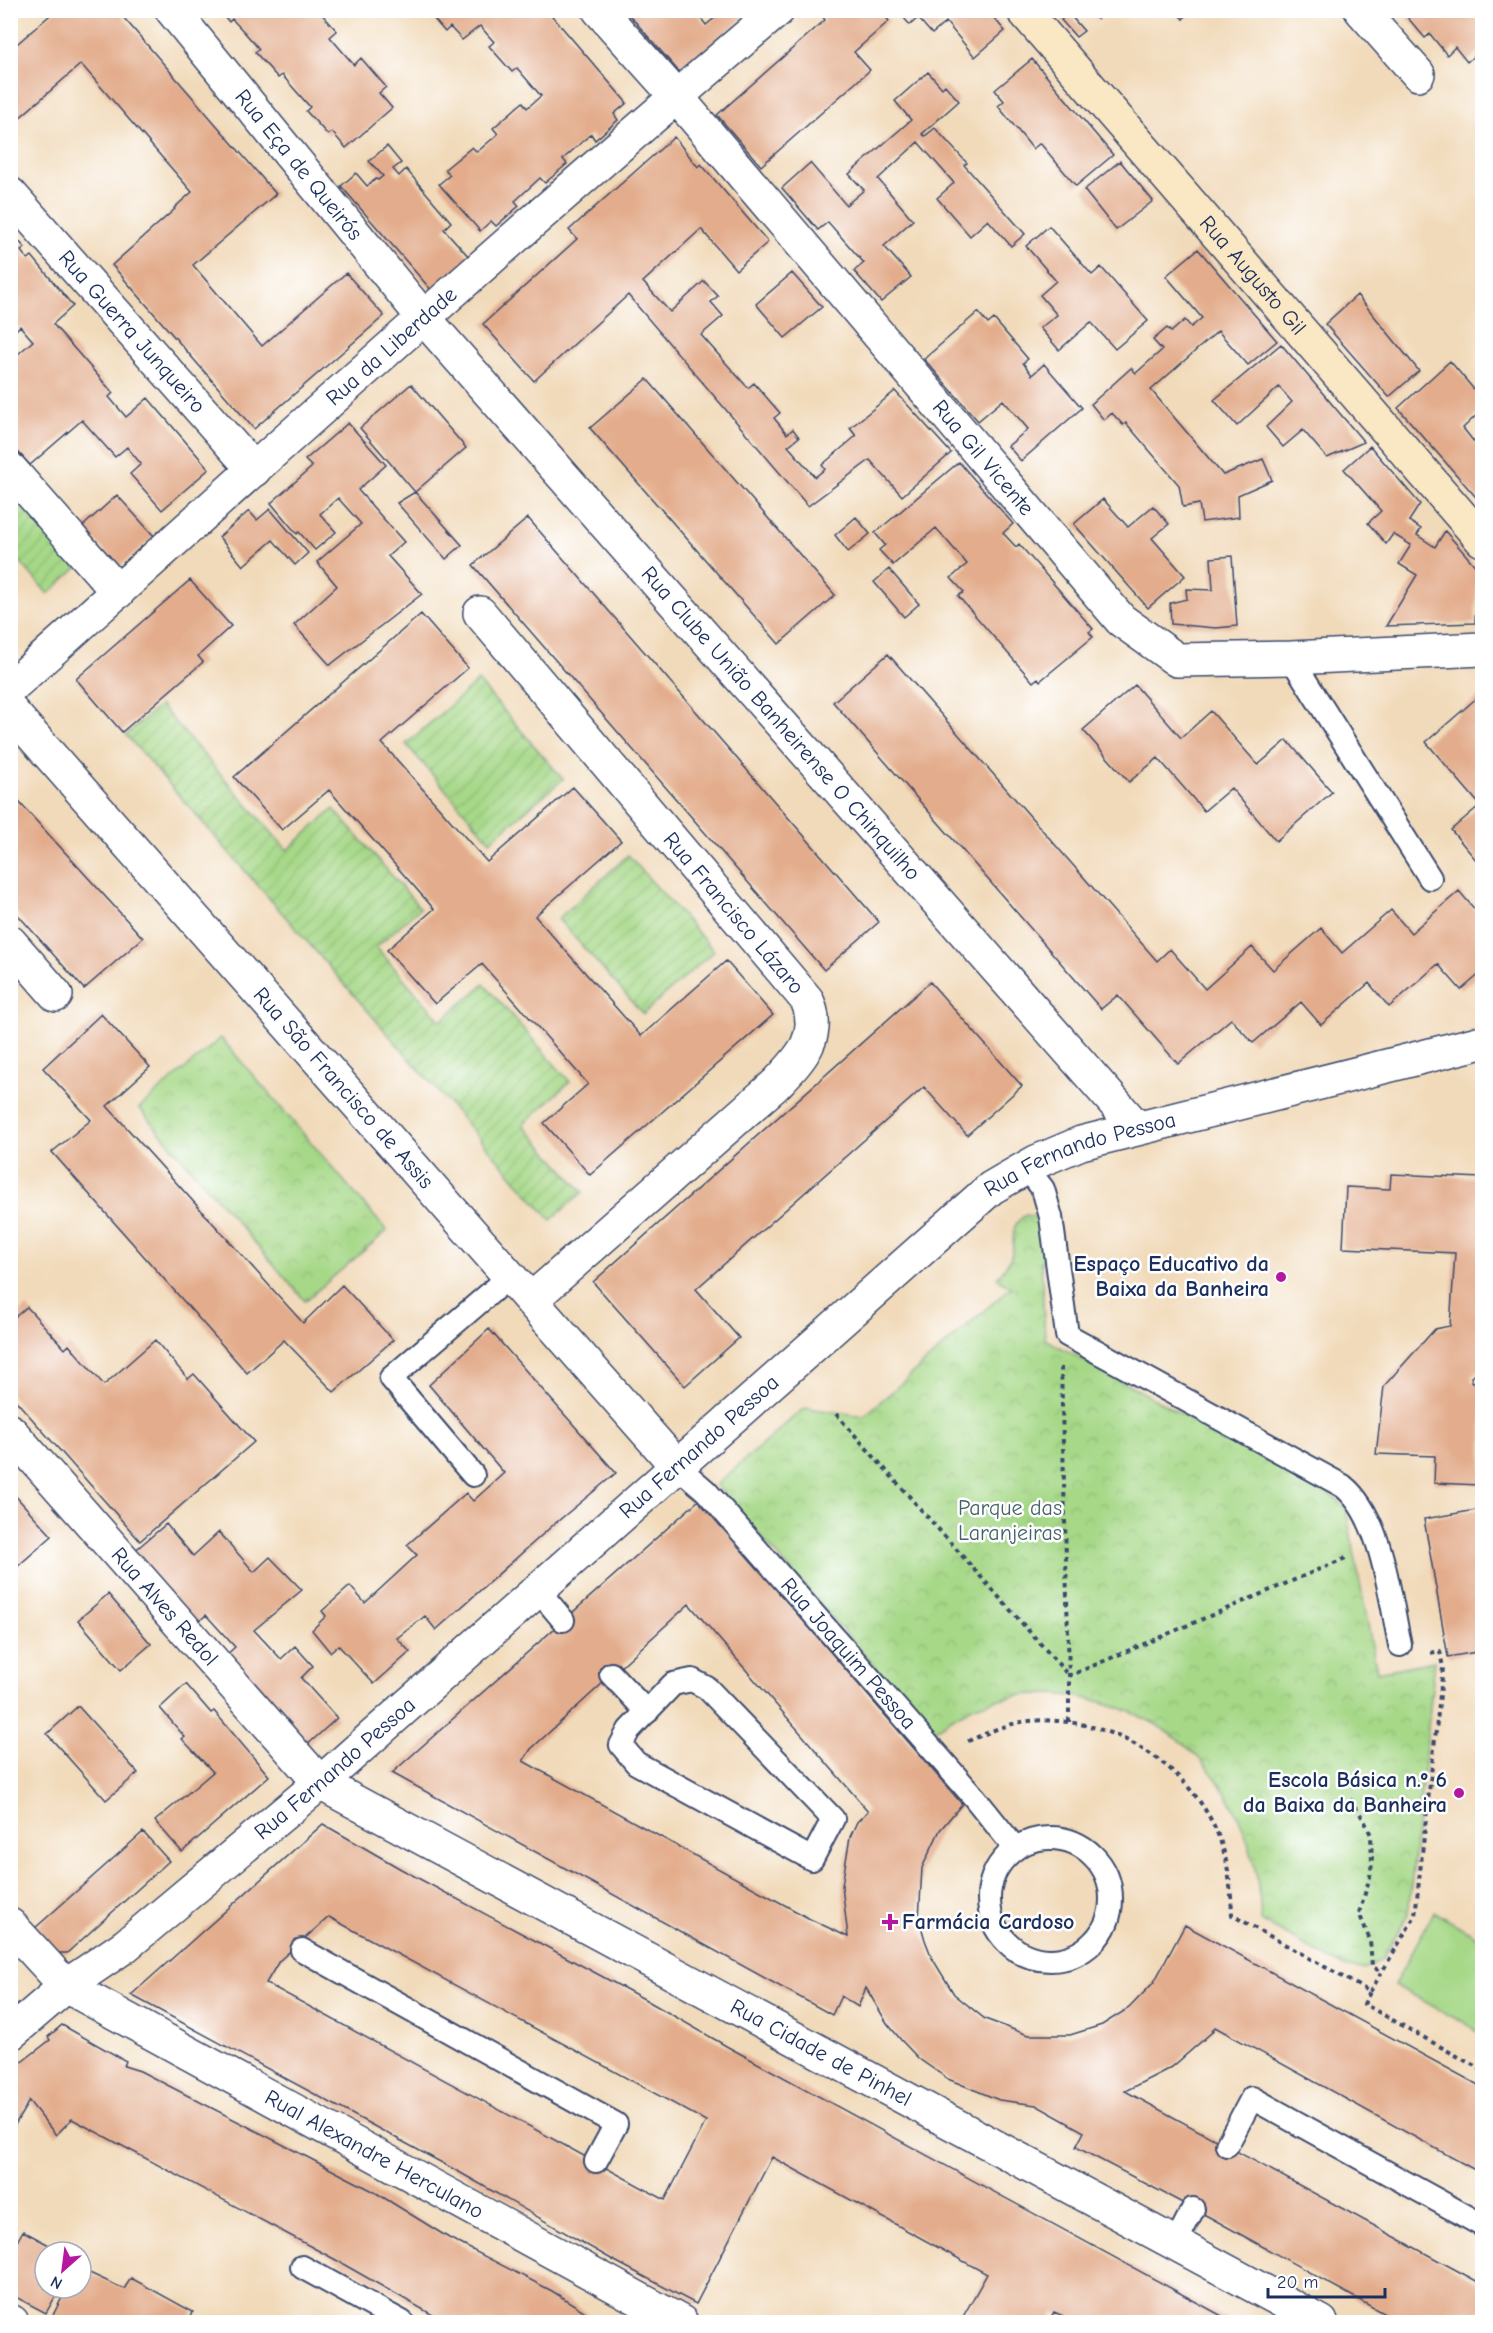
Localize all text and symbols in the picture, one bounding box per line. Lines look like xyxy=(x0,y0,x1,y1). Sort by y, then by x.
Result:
street label: Rua Eça de Queirós xyxy=(229,84,368,246)
street label: Rua Augusto Gil xyxy=(1194,210,1312,340)
street label: Rua Guerra Junqueiro xyxy=(53,245,211,419)
street label: Rua da Liberdade xyxy=(321,282,462,411)
street label: Rua Gil Vicente xyxy=(927,395,1039,521)
street label: Rua Clube União Banheirense O Chinquilho xyxy=(636,561,926,886)
street label: Rua Francisco Lázaro xyxy=(658,827,810,1000)
street label: Rua São Francisco de Assis xyxy=(248,982,439,1194)
street label: Rua Fernando Pessoa xyxy=(979,1107,1179,1202)
place label: Espaço Educativo da Baixa da Banheira xyxy=(1074,1251,1269,1302)
marker: Espaço Educativo da Baixa da Banheira xyxy=(1274,1270,1288,1284)
street label: Rua Fernando Pessoa xyxy=(614,1369,784,1524)
park label: Parque das Laranjeiras xyxy=(958,1495,1062,1546)
street label: Rua Alves Redol xyxy=(106,1542,224,1671)
street label: Rua Joaquim Pessoa xyxy=(775,1573,922,1735)
street label: Rua Fernando Pessoa xyxy=(249,1692,421,1845)
place label: Escola Básica n.º 6 da Baixa da Banheira xyxy=(1243,1767,1447,1818)
marker: Escola Básica n.º 6 da Baixa da Banheira xyxy=(1452,1786,1466,1800)
place label: Farmácia Cardoso xyxy=(902,1909,1074,1935)
marker: Farmácia Cardoso xyxy=(883,1915,897,1929)
street label: Rua Cidade de Pinhel xyxy=(726,1993,916,2112)
street label: Rual Alexandre Herculano xyxy=(260,2084,488,2225)
north arrow xyxy=(33,2240,93,2300)
scale bar xyxy=(1268,2261,1385,2299)
text: N xyxy=(48,2272,65,2293)
text: 20 m xyxy=(1277,2272,1318,2293)

